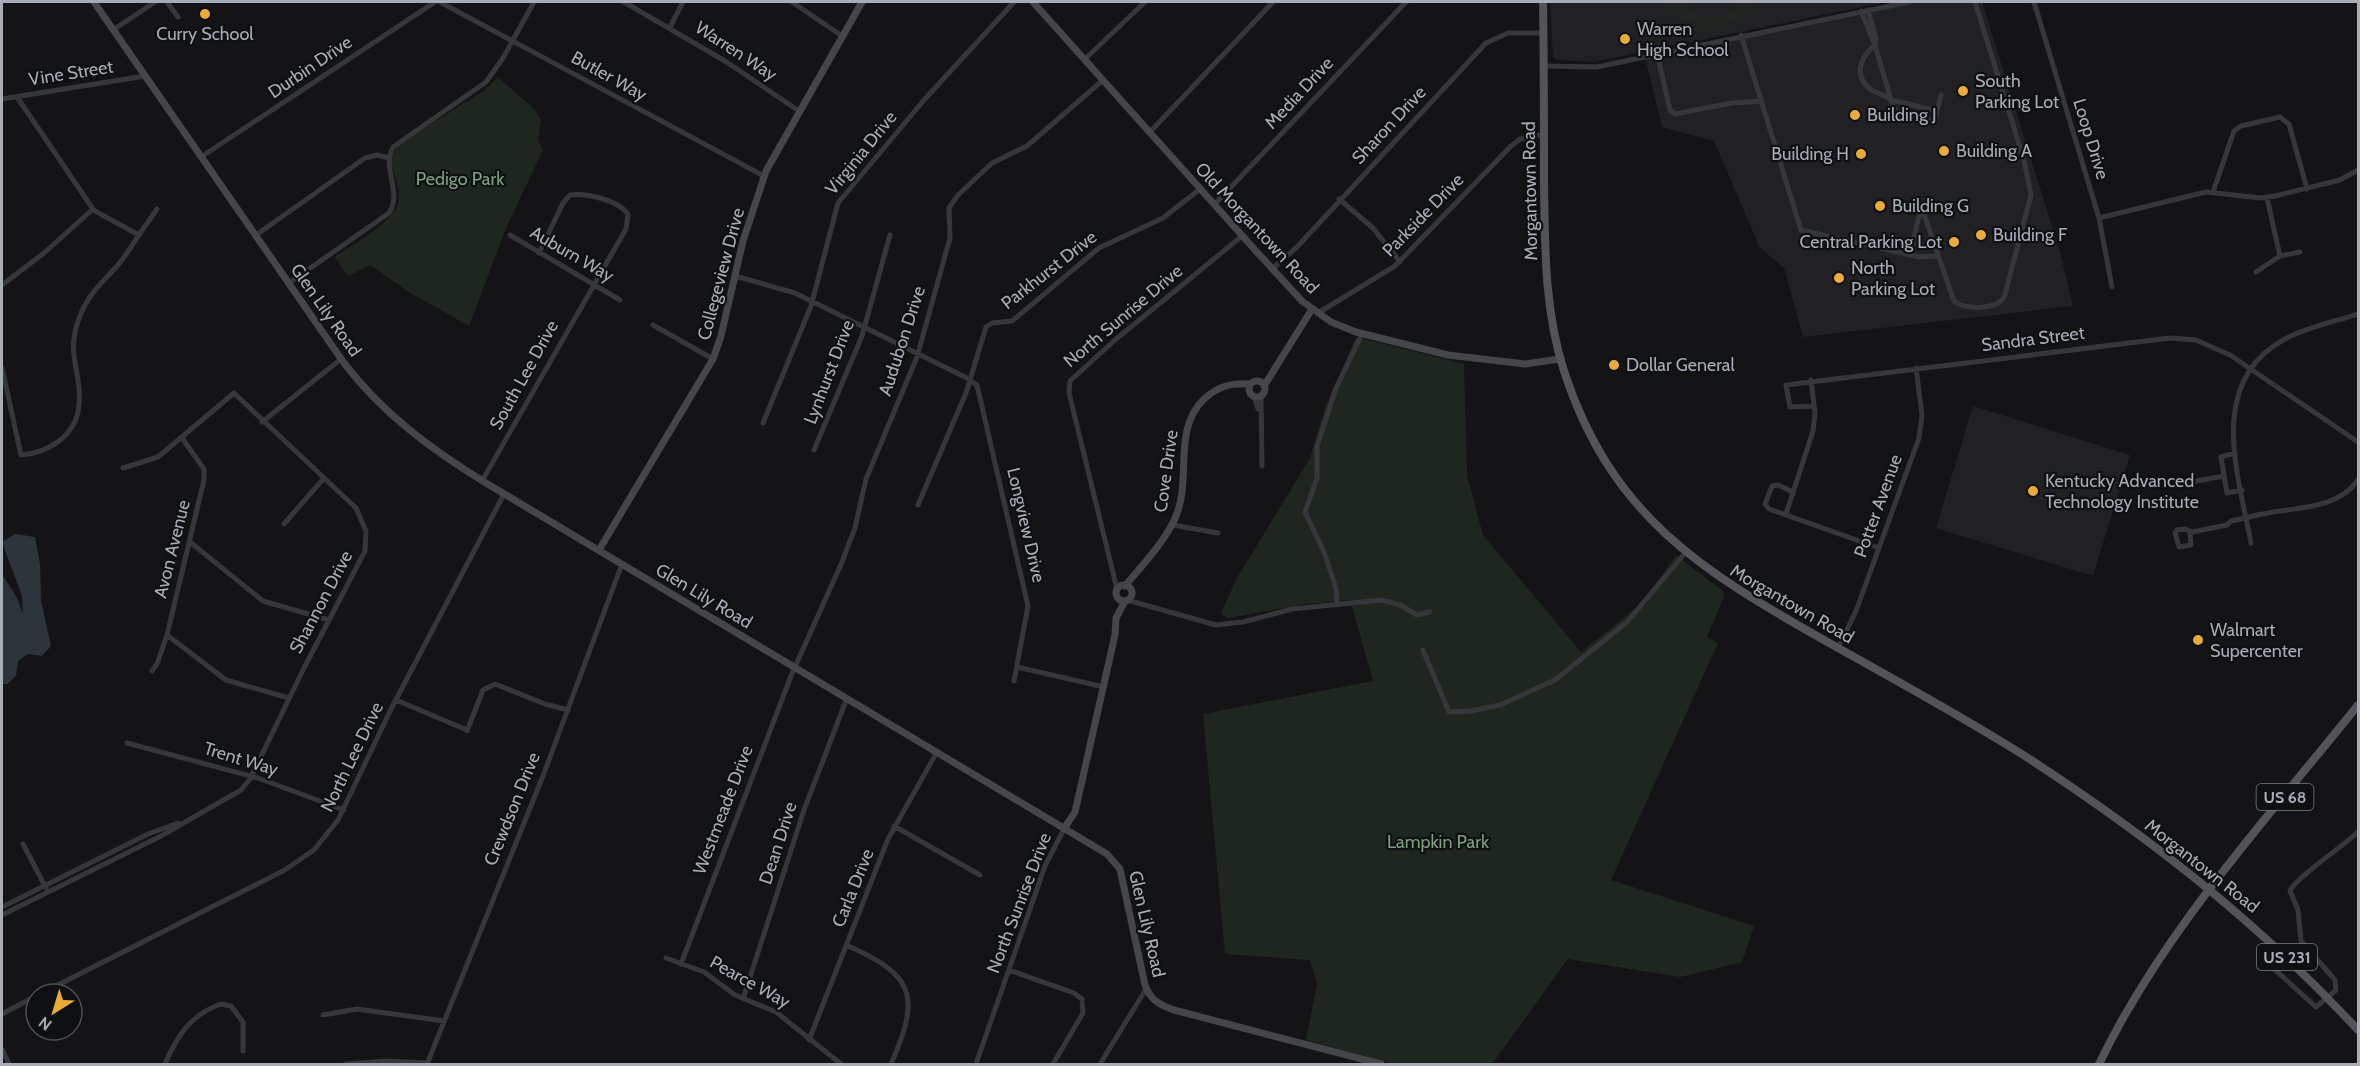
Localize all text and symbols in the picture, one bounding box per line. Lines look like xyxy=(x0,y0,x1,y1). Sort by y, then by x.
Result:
marker: Curry School xyxy=(198,7,212,21)
street label: Warren Way xyxy=(691,16,781,86)
place label: Warren High School xyxy=(1637,18,1729,61)
place label: Curry School xyxy=(156,23,254,45)
street label: Durbin Drive xyxy=(264,31,356,103)
marker: Warren High School xyxy=(1618,32,1632,46)
street label: Butler Way xyxy=(567,46,651,106)
street label: Media Drive xyxy=(1260,52,1338,134)
street label: Vine Street xyxy=(27,55,115,91)
place label: South Parking Lot xyxy=(1975,70,2059,113)
street label: Sharon Drive xyxy=(1347,81,1431,169)
marker: South Parking Lot xyxy=(1956,84,1970,98)
street label: Loop Drive xyxy=(2068,96,2114,182)
place label: Building J xyxy=(1867,104,1937,126)
street label: Virginia Drive xyxy=(821,107,901,199)
marker: Building J xyxy=(1848,108,1862,122)
street label: Morgantown Road xyxy=(1518,121,1542,261)
place label: Building A xyxy=(1956,140,2032,162)
place label: Building H xyxy=(1771,143,1849,165)
marker: Building A xyxy=(1937,144,1951,158)
marker: Building H xyxy=(1854,147,1868,161)
street label: Old Morgantown Road xyxy=(1191,158,1323,298)
park label: Pedigo Park xyxy=(416,168,505,190)
street label: Parkside Drive xyxy=(1378,169,1468,261)
place label: Building G xyxy=(1892,195,1969,217)
marker: Building G xyxy=(1873,199,1887,213)
street label: Collegeview Drive xyxy=(693,206,749,342)
street label: Auburn Way xyxy=(526,221,618,287)
place label: Building F xyxy=(1993,224,2068,246)
street label: Parkhurst Drive xyxy=(997,226,1101,314)
marker: Building F xyxy=(1974,228,1988,242)
place label: Central Parking Lot xyxy=(1799,231,1942,253)
marker: Central Parking Lot xyxy=(1947,235,1961,249)
place label: North Parking Lot xyxy=(1851,257,1935,300)
street label: Glen Lily Road xyxy=(286,259,366,361)
street label: North Sunrise Drive xyxy=(1059,260,1187,372)
marker: North Parking Lot xyxy=(1832,271,1846,285)
street label: Audubon Drive xyxy=(874,283,930,399)
street label: South Lee Drive xyxy=(485,317,563,433)
street label: Lynhurst Drive xyxy=(799,317,859,427)
street label: Sandra Street xyxy=(1980,322,2086,356)
place label: Dollar General xyxy=(1626,354,1735,376)
marker: Dollar General xyxy=(1607,358,1621,372)
street label: Cove Drive xyxy=(1149,428,1183,514)
street label: Potter Avenue xyxy=(1849,452,1907,560)
street label: Longview Drive xyxy=(1002,465,1050,585)
place label: Kentucky Advanced Technology Institute xyxy=(2045,470,2199,513)
marker: Kentucky Advanced Technology Institute xyxy=(2026,484,2040,498)
street label: Avon Avenue xyxy=(149,498,195,600)
street label: Shannon Drive xyxy=(285,547,357,657)
street label: Glen Lily Road xyxy=(652,559,756,633)
street label: Morgantown Road xyxy=(1726,560,1858,648)
place label: Walmart Supercenter xyxy=(2210,619,2303,662)
marker: Walmart Supercenter xyxy=(2191,633,2205,647)
street label: North Lee Drive xyxy=(316,698,388,816)
street label: Trent Way xyxy=(201,737,281,781)
street label: Westmeade Drive xyxy=(688,742,758,878)
street label: Crewdson Drive xyxy=(479,749,545,869)
road number: US 68 xyxy=(2256,784,2314,810)
street label: Dean Drive xyxy=(754,799,802,887)
street label: Morgantown Road xyxy=(2140,814,2264,918)
street label: North Sunrise Drive xyxy=(982,830,1056,976)
park label: Lampkin Park xyxy=(1387,831,1490,853)
street label: Carla Drive xyxy=(827,846,879,930)
street label: Glen Lily Road xyxy=(1124,869,1170,979)
road number: US 231 xyxy=(2257,944,2317,970)
street label: Pearce Way xyxy=(706,951,794,1013)
north arrow xyxy=(24,982,84,1042)
text: N xyxy=(35,1013,56,1035)

